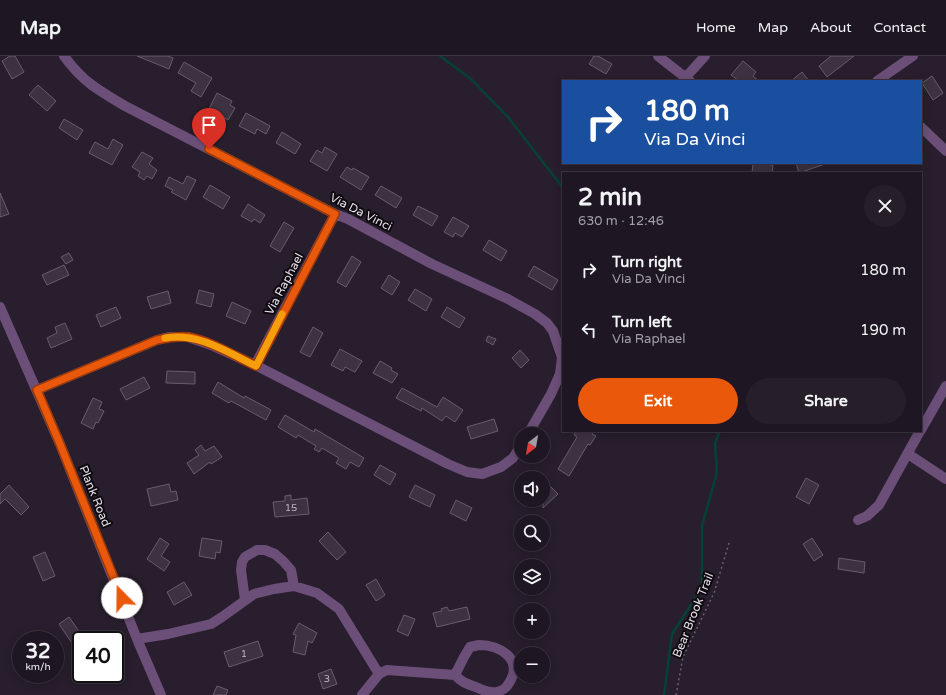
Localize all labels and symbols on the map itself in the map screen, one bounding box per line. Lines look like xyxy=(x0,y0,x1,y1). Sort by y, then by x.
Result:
pin xyxy=(192,108,226,149)
street label: Via Da Vinci xyxy=(328,190,394,234)
street label: Via Raphael xyxy=(262,251,306,317)
north arrow xyxy=(514,427,550,463)
street label: Plank Road xyxy=(76,463,114,529)
house number: 15 xyxy=(285,502,297,514)
street label: Bear Brook Trail xyxy=(670,571,716,659)
position arrow xyxy=(101,577,143,619)
speed limit sign: 40 xyxy=(72,631,124,683)
house number: 1 xyxy=(241,648,247,660)
house number: 3 xyxy=(324,673,330,685)

